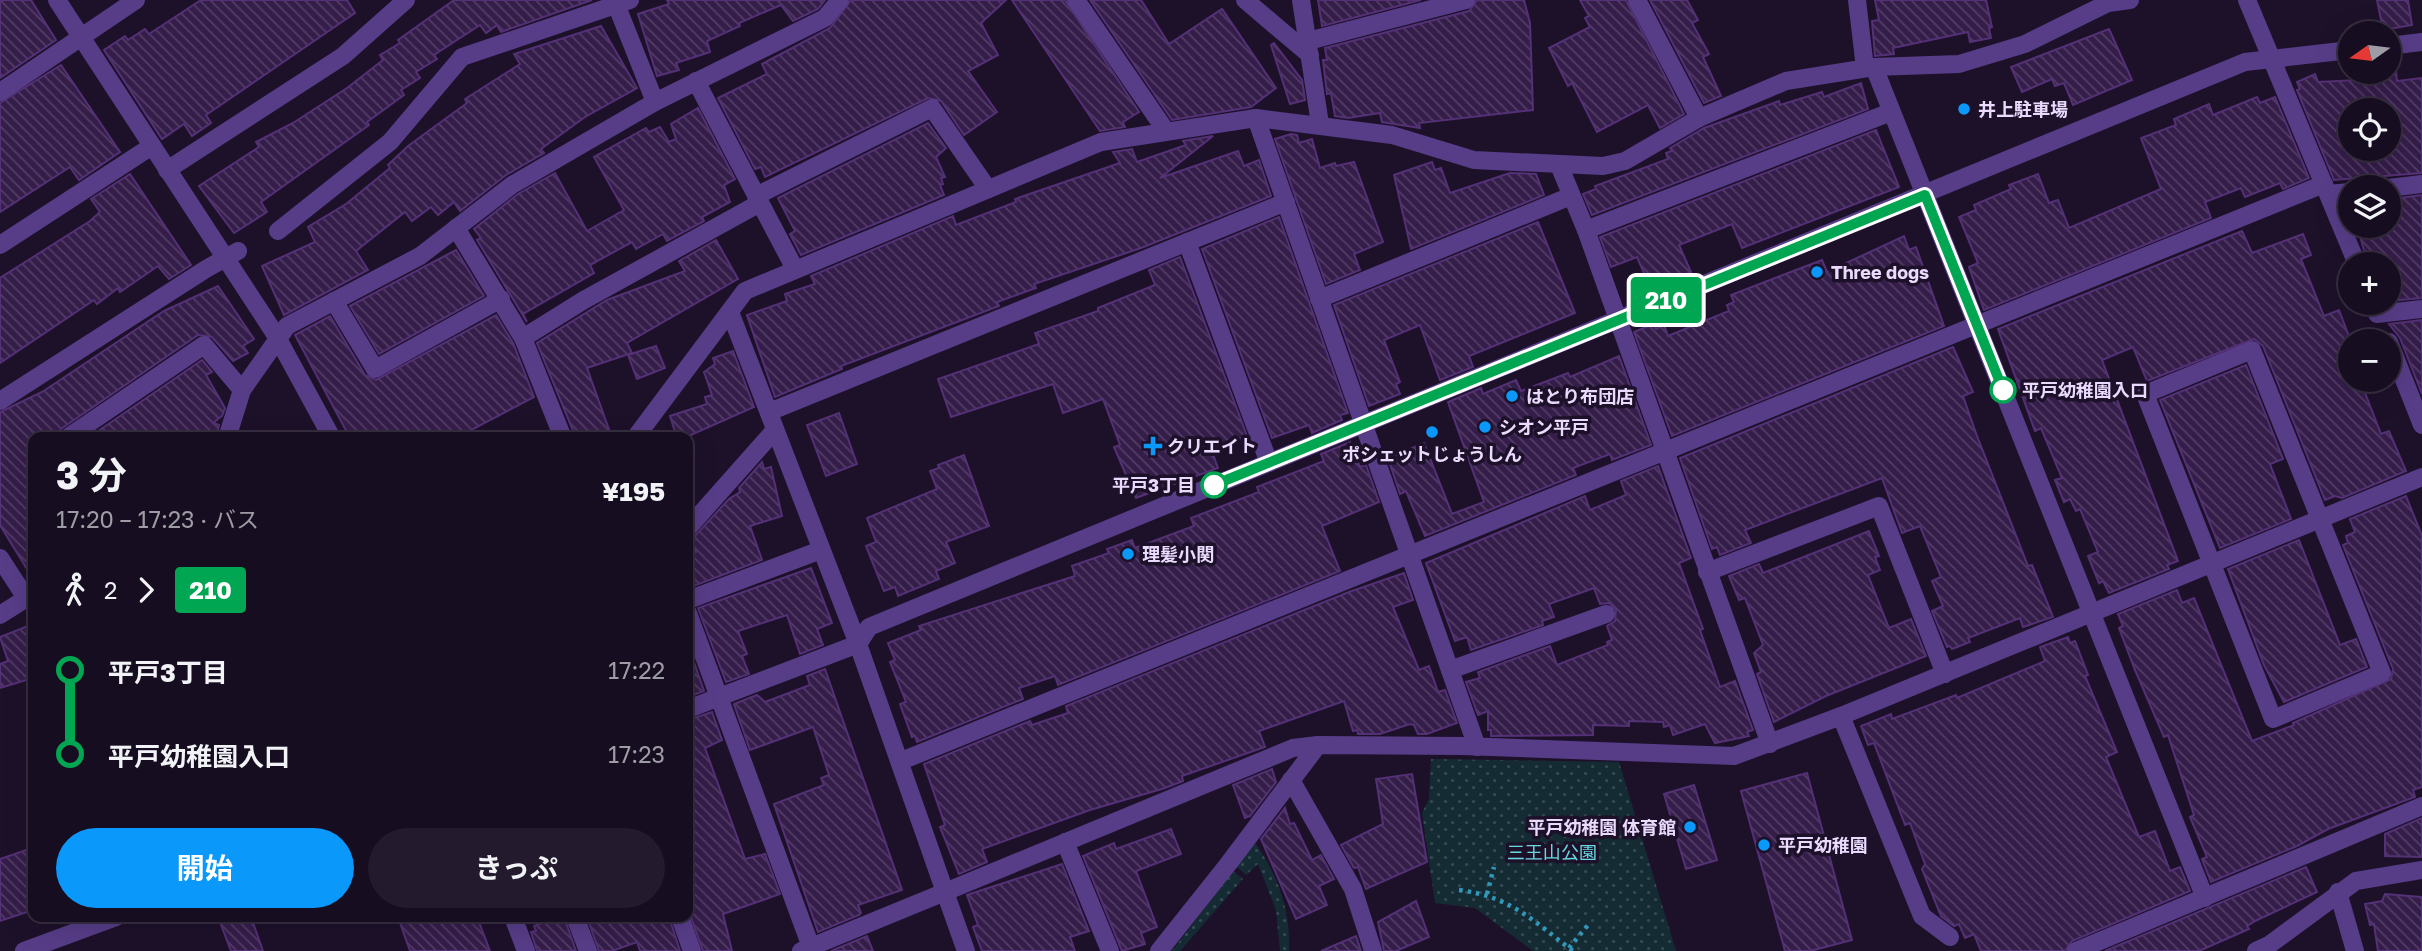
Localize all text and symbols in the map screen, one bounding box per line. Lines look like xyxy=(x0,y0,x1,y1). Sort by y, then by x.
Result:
north arrow xyxy=(2338,21,2401,84)
map controls xyxy=(2338,21,2401,392)
place label: 井上駐車場 xyxy=(1978,98,2068,120)
button: locate xyxy=(2338,98,2401,161)
marker: 井上駐車場 xyxy=(1956,101,1972,117)
button: layers xyxy=(2338,175,2401,238)
button: + xyxy=(2338,252,2401,315)
place label: Three dogs xyxy=(1831,261,1929,283)
marker: Three dogs xyxy=(1809,264,1825,280)
line badge: 210 xyxy=(1626,277,1706,323)
text: 210 xyxy=(1645,285,1687,314)
button: − xyxy=(2338,329,2401,392)
marker: 平戸幼稚園入口 xyxy=(1990,377,2016,403)
place label: 平戸幼稚園入口 xyxy=(2022,379,2148,401)
place label: はとり布団店 xyxy=(1526,385,1634,407)
marker: はとり布団店 xyxy=(1504,388,1520,404)
place label: シオン平戸 xyxy=(1499,416,1589,438)
marker: シオン平戸 xyxy=(1477,419,1493,435)
marker: ポシェットじょうしん xyxy=(1424,424,1440,440)
place label: クリエイト xyxy=(1167,435,1257,457)
marker: クリエイト xyxy=(1145,438,1161,454)
place label: ポシェットじょうしん xyxy=(1342,443,1522,465)
text: 3 分 xyxy=(56,452,127,497)
marker: 平戸3丁目 xyxy=(1201,472,1227,498)
place label: 平戸3丁目 xyxy=(1112,474,1195,496)
text: ¥195 xyxy=(602,476,665,507)
text: 17:20 – 17:23 · バス xyxy=(56,505,259,533)
place label: 理髪小関 xyxy=(1142,543,1214,565)
marker: 理髪小関 xyxy=(1120,546,1136,562)
icon: walk xyxy=(56,571,94,609)
icon: forward xyxy=(127,571,165,609)
text: 210 xyxy=(189,575,232,604)
text: 2 xyxy=(104,576,117,604)
text: 17:22 xyxy=(608,656,665,684)
text: 平戸3丁目 xyxy=(108,657,228,688)
text: 17:23 xyxy=(608,740,665,768)
text: 平戸幼稚園入口 xyxy=(108,741,290,772)
place label: 平戸幼稚園 体育館 xyxy=(1528,816,1676,838)
marker: 平戸幼稚園 体育館 xyxy=(1682,819,1698,835)
button: 開始 xyxy=(56,828,354,908)
button: きっぷ xyxy=(368,828,665,908)
place label: 平戸幼稚園 xyxy=(1778,834,1868,856)
marker: 平戸幼稚園 xyxy=(1756,837,1772,853)
park label: 三王山公園 xyxy=(1507,841,1597,863)

